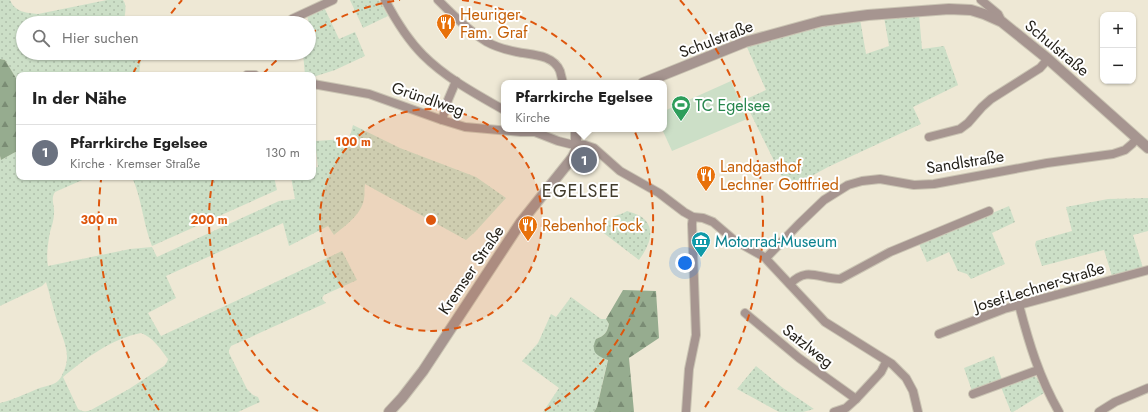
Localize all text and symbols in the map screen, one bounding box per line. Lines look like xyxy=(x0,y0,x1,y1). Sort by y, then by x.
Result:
place label: Heuriger Fam. Graf xyxy=(460,3,528,44)
restaurant icon: Heuriger Fam. Graf xyxy=(435,12,457,40)
map controls xyxy=(1100,12,1136,84)
button: + xyxy=(1100,12,1136,48)
street label: Schulstraße xyxy=(676,14,756,64)
street label: Schulstraße xyxy=(1020,14,1094,82)
search box xyxy=(16,16,316,60)
icon: search xyxy=(30,27,52,49)
text: Hier suchen xyxy=(62,27,139,49)
button: − xyxy=(1100,48,1136,84)
street label: Gründlweg xyxy=(389,76,467,122)
popup xyxy=(501,80,667,132)
text: In der Nähe xyxy=(32,86,127,110)
text: Pfarrkirche Egelsee xyxy=(515,86,653,108)
sports icon: TC Egelsee xyxy=(670,94,692,122)
place label: TC Egelsee xyxy=(695,94,770,117)
text: Kirche xyxy=(515,108,550,127)
text: Pfarrkirche Egelsee xyxy=(70,132,208,154)
text: 100 m xyxy=(335,133,371,151)
text: 1 xyxy=(42,143,48,162)
text: 130 m xyxy=(265,143,300,162)
pin: 1 xyxy=(571,145,597,175)
street label: Sandlstraße xyxy=(924,145,1006,179)
text: Kirche · Kremser Straße xyxy=(70,154,200,173)
place label: Landgasthof Lechner Gottfried xyxy=(720,155,839,196)
restaurant icon: Landgasthof Lechner Gottfried xyxy=(695,164,717,192)
district label: EGELSEE xyxy=(542,178,620,204)
text: 300 m xyxy=(81,211,118,229)
text: 200 m xyxy=(190,211,228,229)
centre of rings xyxy=(424,213,438,227)
restaurant icon: Rebenhof Fock xyxy=(517,214,539,242)
place label: Rebenhof Fock xyxy=(542,214,643,237)
street label: Kremser Straße xyxy=(433,221,509,319)
museum icon: Motorrad-Museum xyxy=(690,230,712,258)
place label: Motorrad-Museum xyxy=(715,230,837,253)
your location xyxy=(675,253,695,273)
street label: Josef-Lechner-Straße xyxy=(969,256,1107,318)
street label: Satzlweg xyxy=(778,319,838,373)

